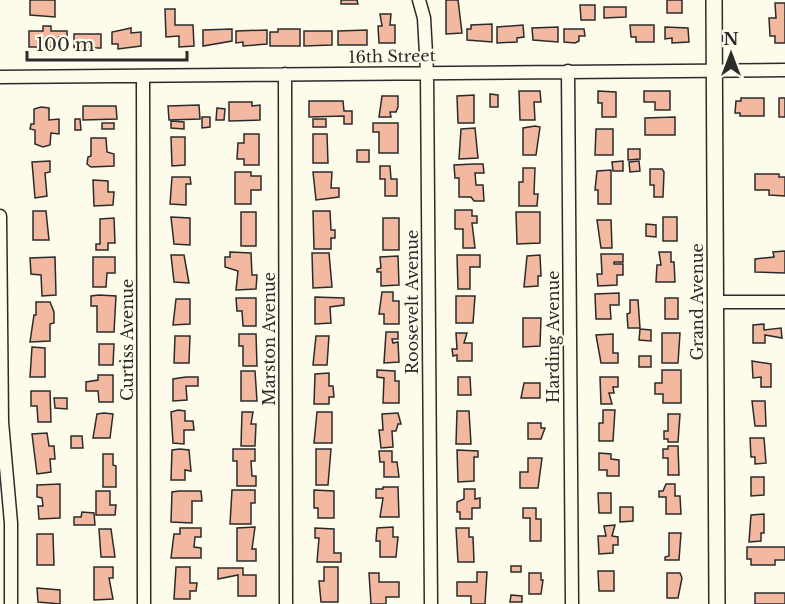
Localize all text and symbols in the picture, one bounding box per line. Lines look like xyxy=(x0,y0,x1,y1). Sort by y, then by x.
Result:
scale bar xyxy=(27,24,188,62)
north arrow xyxy=(701,24,761,84)
text: N xyxy=(723,29,739,49)
text: 100 m xyxy=(36,34,94,56)
street label: 16th Street xyxy=(348,45,436,67)
street label: Roosevelt Avenue xyxy=(402,230,422,374)
street label: Grand Avenue xyxy=(687,243,707,361)
street label: Harding Avenue xyxy=(543,271,563,403)
street label: Marston Avenue xyxy=(259,272,279,406)
street label: Curtiss Avenue xyxy=(117,279,137,401)

